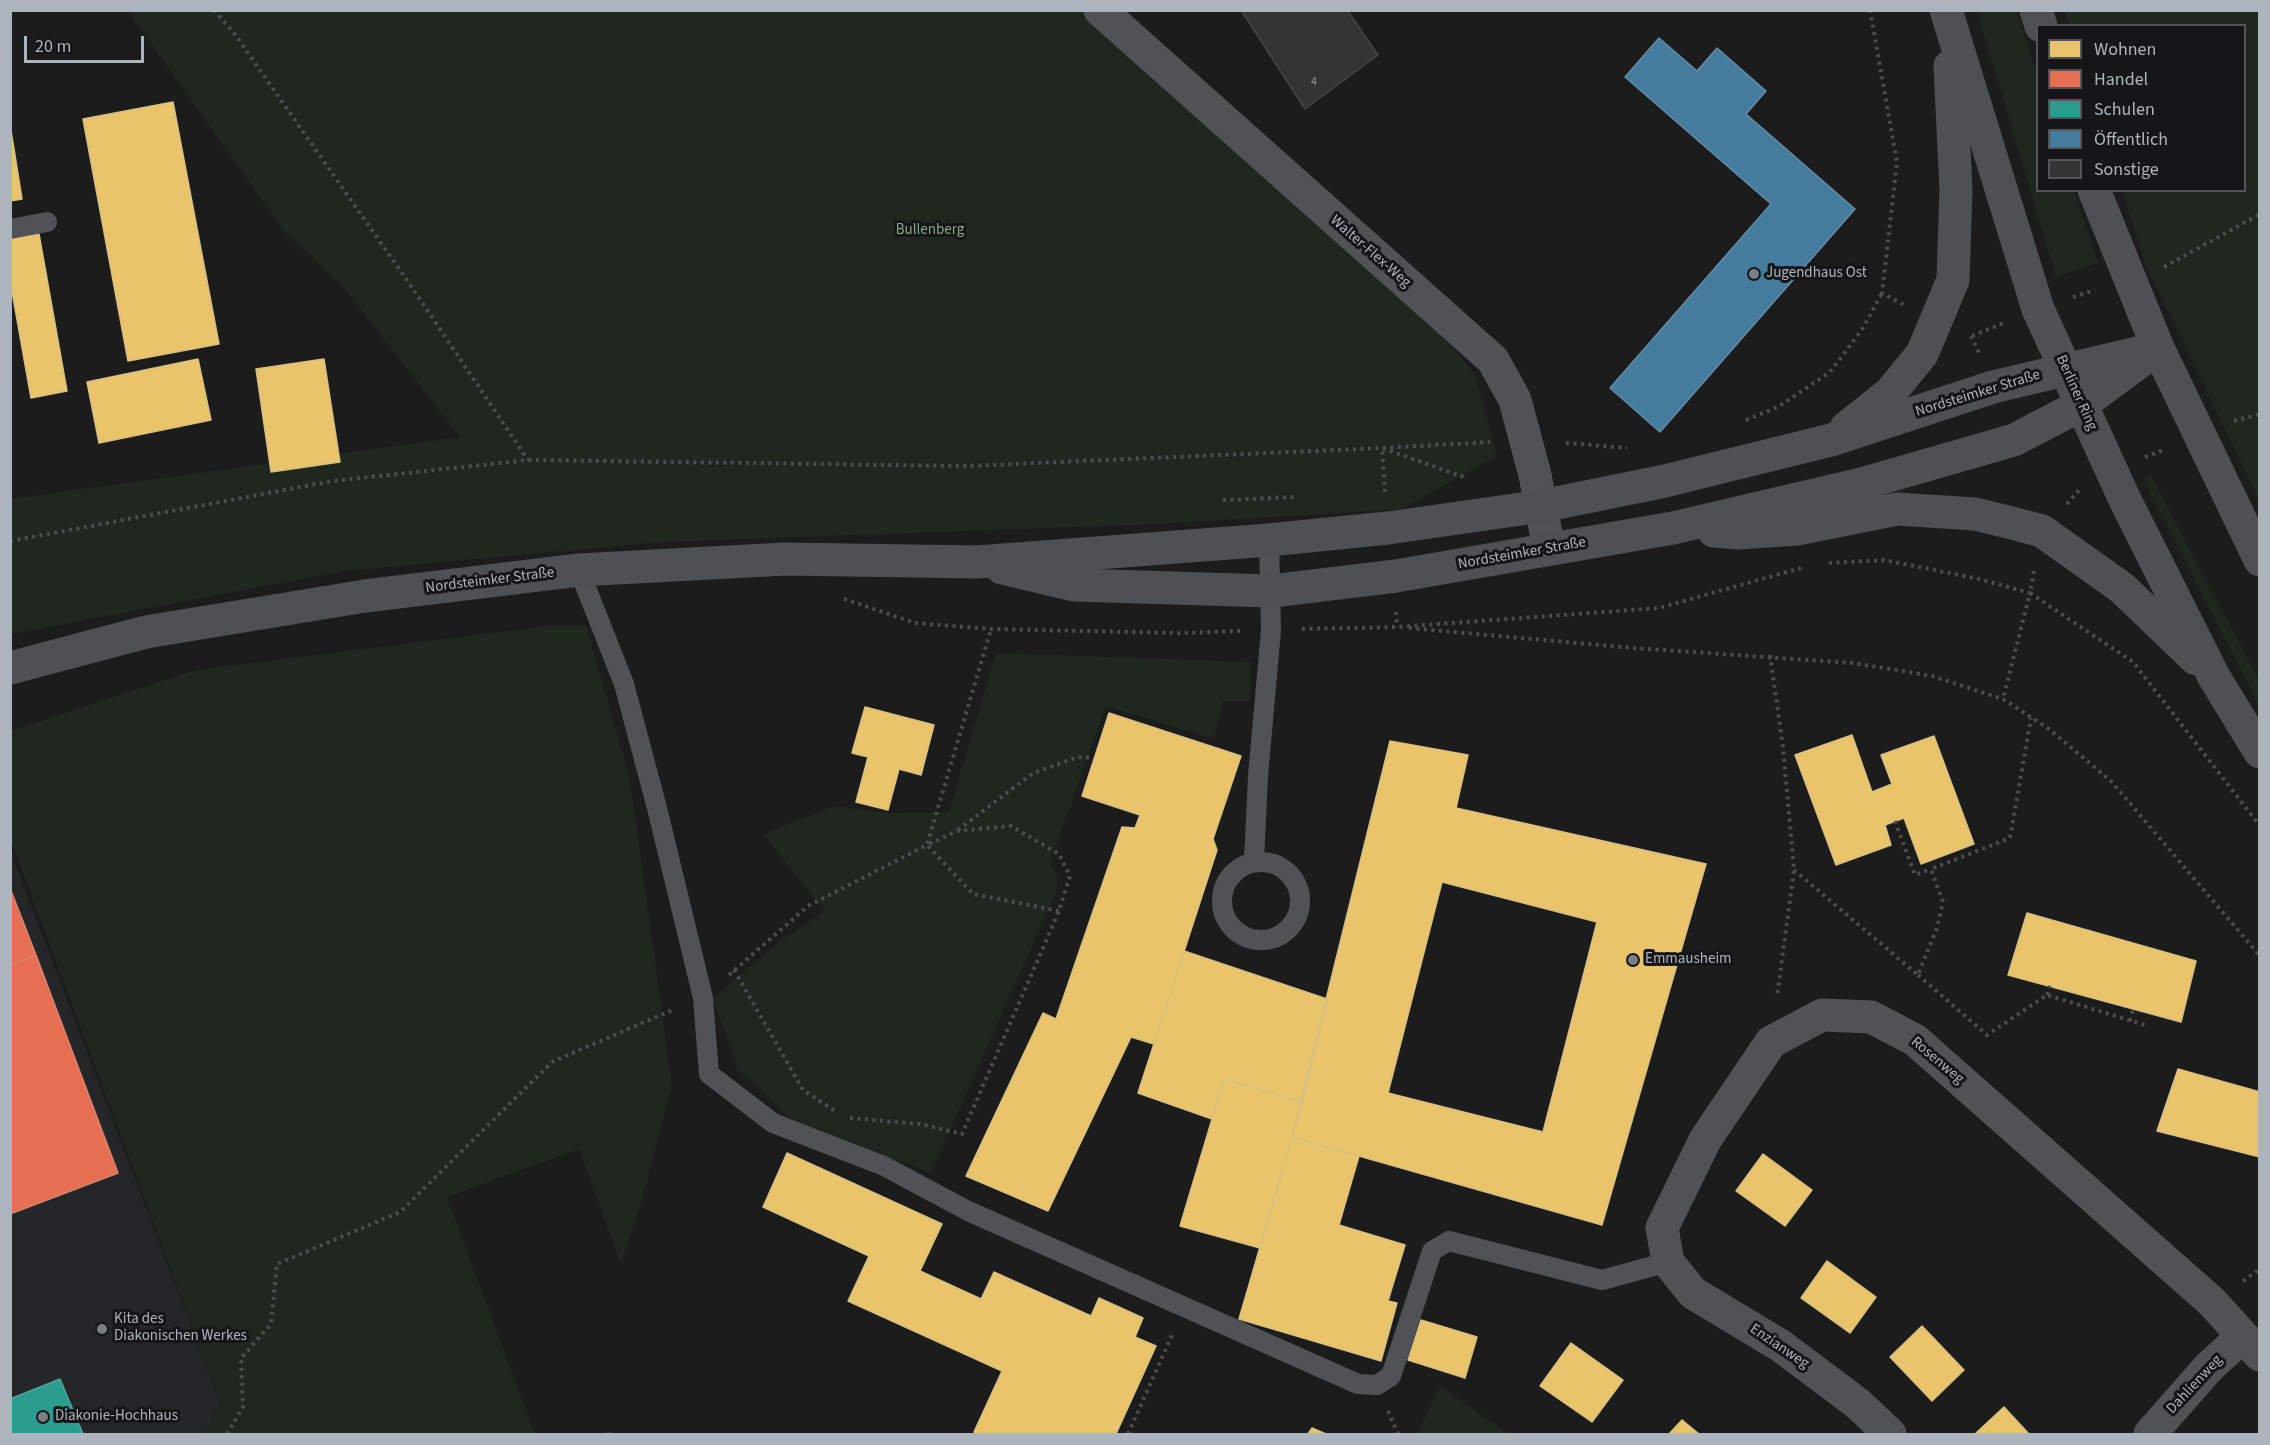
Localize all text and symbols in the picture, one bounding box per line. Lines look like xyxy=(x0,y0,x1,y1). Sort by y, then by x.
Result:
scale bar xyxy=(27,24,147,62)
legend xyxy=(2036,24,2246,192)
text: 20 m xyxy=(35,34,71,59)
text: Wohnen xyxy=(2094,37,2156,62)
text: Handel xyxy=(2094,67,2148,92)
house number: 4 xyxy=(1311,75,1317,89)
text: Schulen xyxy=(2094,97,2155,122)
text: Öffentlich xyxy=(2094,127,2168,152)
text: Sonstige xyxy=(2094,157,2159,182)
street label: Walter-Flex-Weg xyxy=(1326,212,1414,292)
park label: Bullenberg xyxy=(896,222,964,240)
place label: Jugendhaus Ost xyxy=(1766,265,1867,283)
marker: Jugendhaus Ost xyxy=(1747,267,1761,281)
street label: Berliner Ring xyxy=(2051,352,2101,434)
street label: Nordsteimker Straße xyxy=(1913,366,2043,422)
street label: Nordsteimker Straße xyxy=(1457,534,1587,574)
street label: Nordsteimker Straße xyxy=(425,564,555,598)
place label: Emmausheim xyxy=(1645,951,1732,969)
marker: Emmausheim xyxy=(1626,953,1640,967)
street label: Rosenweg xyxy=(1907,1034,1967,1088)
place label: Kita des Diakonischen Werkes xyxy=(114,1311,247,1346)
street label: Enzianweg xyxy=(1746,1321,1812,1373)
marker: Kita des Diakonischen Werkes xyxy=(95,1322,109,1336)
street label: Dahlienweg xyxy=(2163,1352,2227,1418)
place label: Diakonie-Hochhaus xyxy=(55,1408,178,1426)
marker: Diakonie-Hochhaus xyxy=(36,1410,50,1424)

